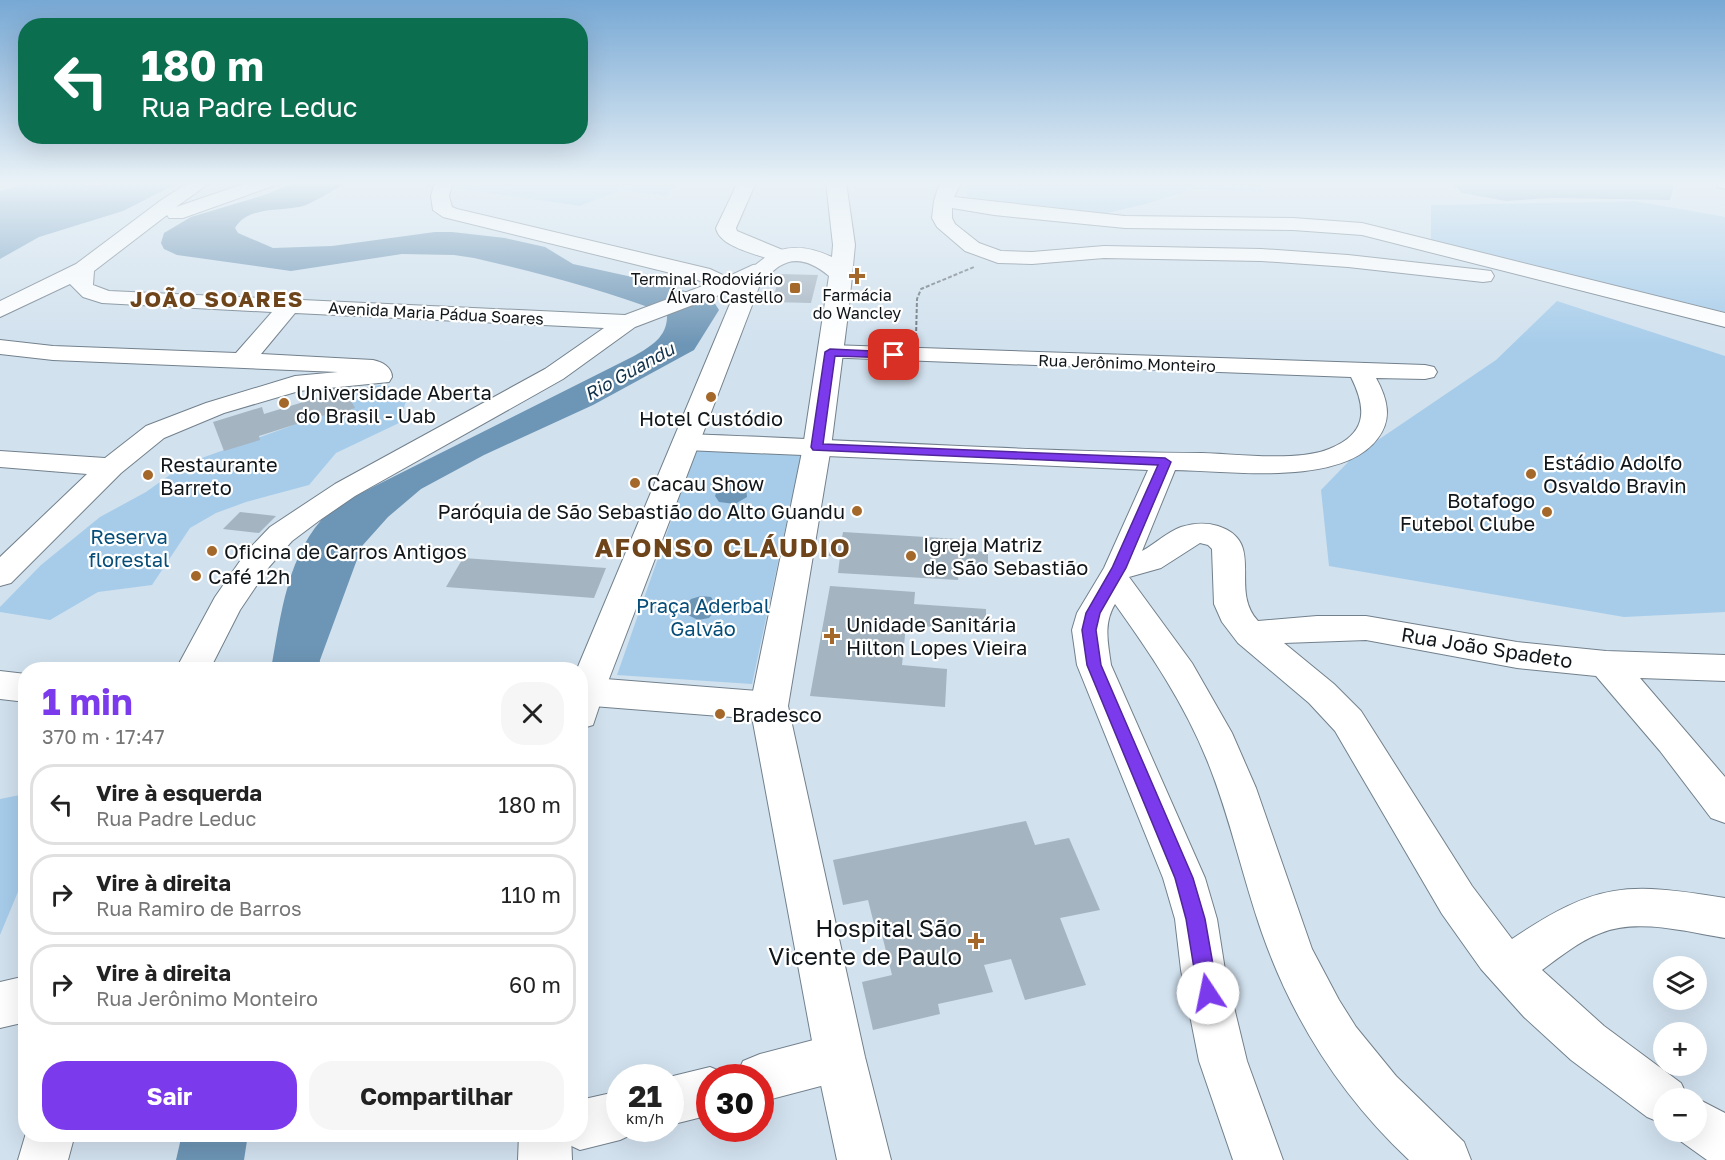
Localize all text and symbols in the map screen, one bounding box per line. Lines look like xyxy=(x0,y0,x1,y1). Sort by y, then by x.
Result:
text: 180 m xyxy=(141,40,264,90)
icon: left xyxy=(42,42,120,120)
text: Rua Padre Leduc xyxy=(141,91,358,123)
place label: Terminal Rodoviário Álvaro Castello xyxy=(631,269,783,307)
marker: Farmácia do Wancley xyxy=(850,269,864,283)
marker: Terminal Rodoviário Álvaro Castello xyxy=(788,281,802,295)
district label: JOÃO SOARES xyxy=(130,285,304,312)
place label: Farmácia do Wancley xyxy=(813,285,901,323)
street label: Avenida Maria Pádua Soares xyxy=(328,297,544,329)
pin xyxy=(868,329,919,380)
water label: Rio Guandu xyxy=(580,337,679,405)
icon: arrive xyxy=(877,338,910,371)
street label: Rua Jerônimo Monteiro xyxy=(1038,350,1216,376)
place label: Universidade Aberta do Brasil - Uab xyxy=(296,380,492,427)
marker: Hotel Custódio xyxy=(704,390,718,404)
marker: Universidade Aberta do Brasil - Uab xyxy=(277,396,291,410)
place label: Hotel Custódio xyxy=(639,406,783,430)
place label: Estádio Adolfo Osvaldo Bravin xyxy=(1543,450,1687,497)
place label: Restaurante Barreto xyxy=(160,452,278,499)
marker: Estádio Adolfo Osvaldo Bravin xyxy=(1524,467,1538,481)
marker: Restaurante Barreto xyxy=(141,468,155,482)
place label: Cacau Show xyxy=(647,471,764,495)
marker: Cacau Show xyxy=(628,476,642,490)
place label: Botafogo Futebol Clube xyxy=(1400,488,1535,535)
place label: Paróquia de São Sebastião do Alto Guandu xyxy=(437,499,845,523)
marker: Paróquia de São Sebastião do Alto Guandu xyxy=(850,504,864,518)
marker: Botafogo Futebol Clube xyxy=(1540,505,1554,519)
park label: Reserva florestal xyxy=(89,524,170,571)
district label: AFONSO CLÁUDIO xyxy=(595,532,851,563)
place label: Igreja Matriz de São Sebastião xyxy=(923,532,1088,579)
place label: Oficina de Carros Antigos xyxy=(224,539,467,563)
marker: Oficina de Carros Antigos xyxy=(205,544,219,558)
marker: Igreja Matriz de São Sebastião xyxy=(904,549,918,563)
place label: Café 12h xyxy=(208,564,290,588)
marker: Café 12h xyxy=(189,569,203,583)
park label: Praça Aderbal Galvão xyxy=(636,593,770,640)
place label: Unidade Sanitária Hilton Lopes Vieira xyxy=(846,612,1027,659)
street label: Rua João Spadeto xyxy=(1400,622,1574,672)
marker: Unidade Sanitária Hilton Lopes Vieira xyxy=(823,627,841,645)
text: 1 min xyxy=(42,680,133,723)
button: close xyxy=(501,682,564,745)
place label: Bradesco xyxy=(732,702,822,726)
marker: Bradesco xyxy=(713,707,727,721)
text: 370 m · 17:47 xyxy=(42,724,165,748)
text: Vire à esquerda xyxy=(96,779,262,806)
icon: left xyxy=(45,788,78,821)
text: 180 m xyxy=(498,791,561,818)
text: Rua Padre Leduc xyxy=(96,806,256,830)
text: Vire à direita xyxy=(96,869,231,896)
icon: right xyxy=(45,878,78,911)
text: 110 m xyxy=(501,881,561,908)
text: Rua Ramiro de Barros xyxy=(96,896,302,920)
place label: Hospital São Vicente de Paulo xyxy=(768,913,962,970)
marker: Hospital São Vicente de Paulo xyxy=(967,932,985,950)
map controls xyxy=(1653,956,1707,1142)
button: layers xyxy=(1653,956,1707,1010)
text: Vire à direita xyxy=(96,959,231,986)
position arrow xyxy=(1176,961,1240,1025)
icon: right xyxy=(45,968,78,1001)
text: 60 m xyxy=(509,971,561,998)
text: Rua Jerônimo Monteiro xyxy=(96,986,318,1010)
button: + xyxy=(1653,1022,1707,1076)
button: Sair xyxy=(42,1061,297,1130)
button: Compartilhar xyxy=(309,1061,564,1130)
speed limit sign: 30 xyxy=(696,1064,774,1142)
text: 21 xyxy=(628,1078,662,1114)
button: − xyxy=(1653,1088,1707,1142)
text: km/h xyxy=(626,1109,664,1127)

